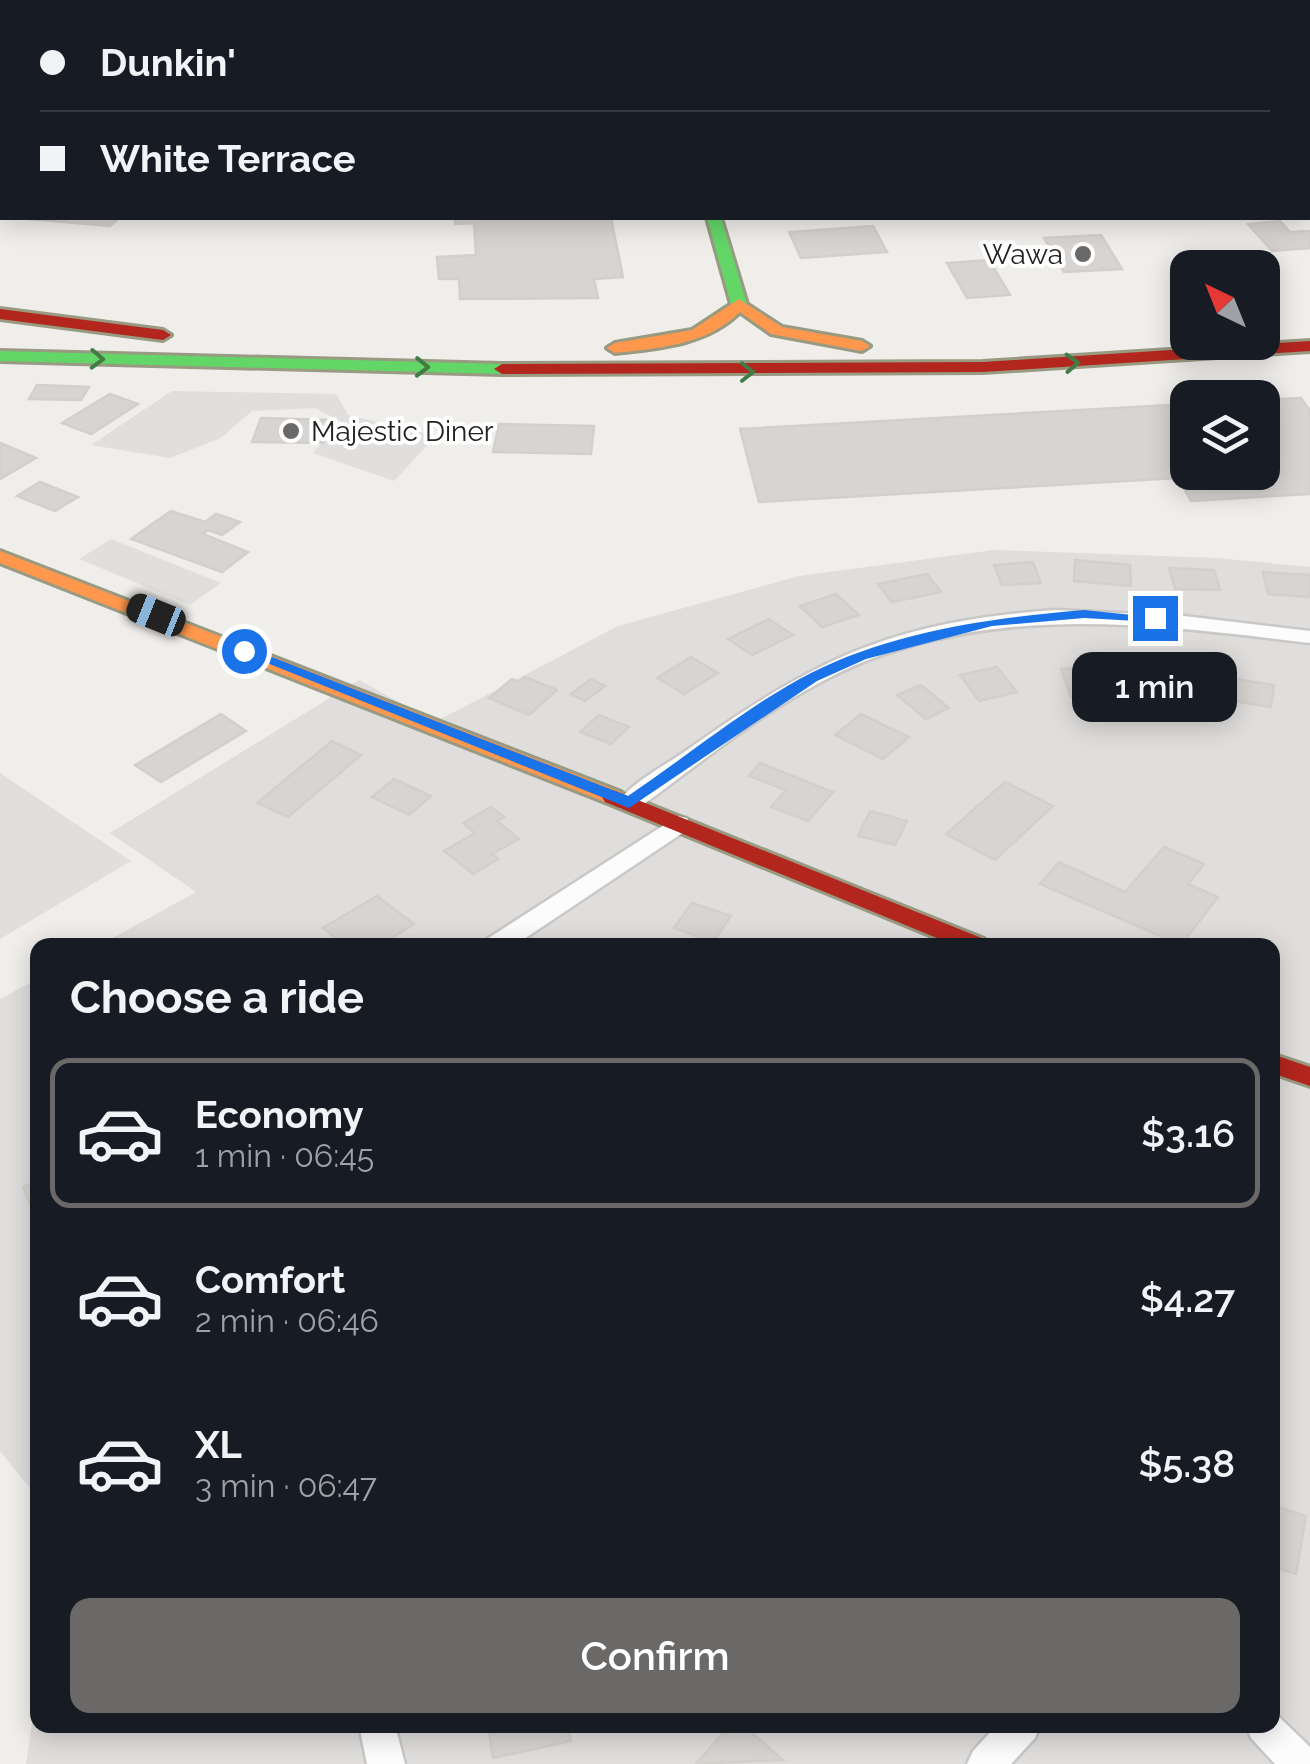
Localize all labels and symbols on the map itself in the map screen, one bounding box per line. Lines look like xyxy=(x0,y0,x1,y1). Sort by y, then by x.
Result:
place label: Wawa xyxy=(983,238,1063,271)
marker: Wawa xyxy=(1072,243,1094,265)
north arrow xyxy=(1170,250,1280,360)
one-way arrow xyxy=(90,348,106,369)
one-way arrow xyxy=(1065,353,1081,374)
one-way arrow xyxy=(415,357,431,378)
one-way arrow xyxy=(740,361,756,383)
place label: Majestic Diner xyxy=(311,415,494,448)
marker: Majestic Diner xyxy=(280,420,302,442)
car xyxy=(123,590,189,640)
route end xyxy=(1133,596,1178,641)
route start xyxy=(222,629,267,674)
callout: 1 min xyxy=(1072,653,1238,723)

